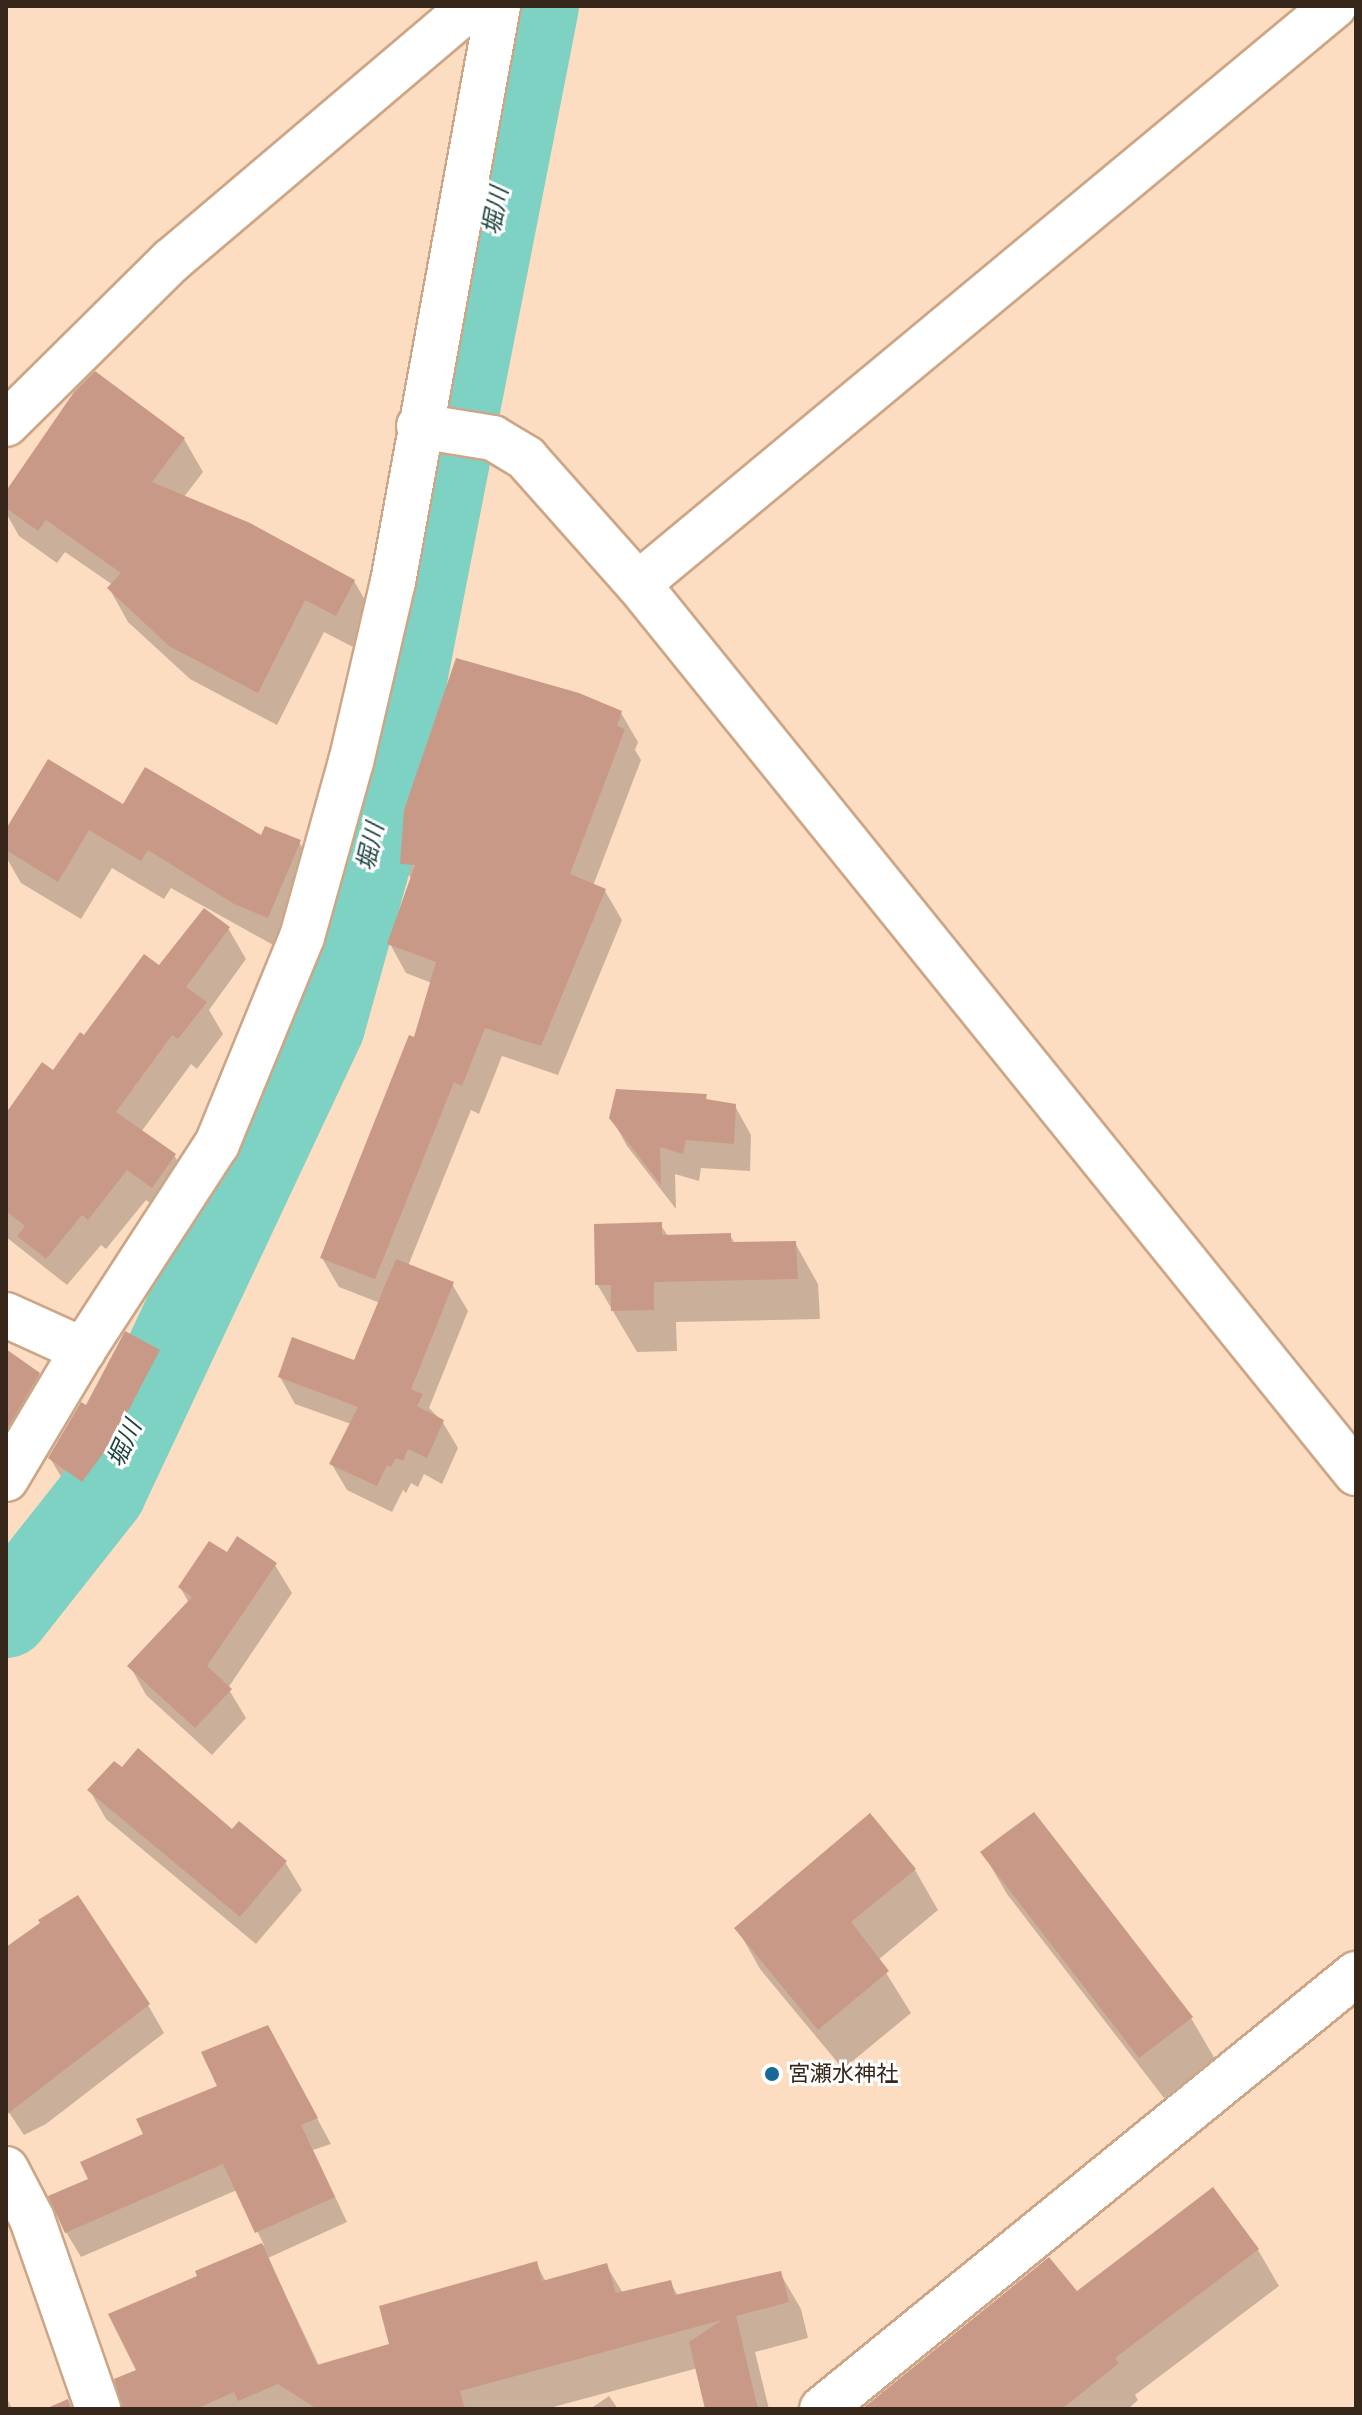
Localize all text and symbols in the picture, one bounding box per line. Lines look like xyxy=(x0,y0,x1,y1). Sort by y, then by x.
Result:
water label: 堀川 xyxy=(477,185,515,237)
water label: 堀川 xyxy=(352,820,390,874)
water label: 堀川 xyxy=(102,1416,148,1472)
place label: 宮瀬水神社 xyxy=(788,2061,898,2087)
marker: 宮瀬水神社 xyxy=(763,2065,781,2083)

